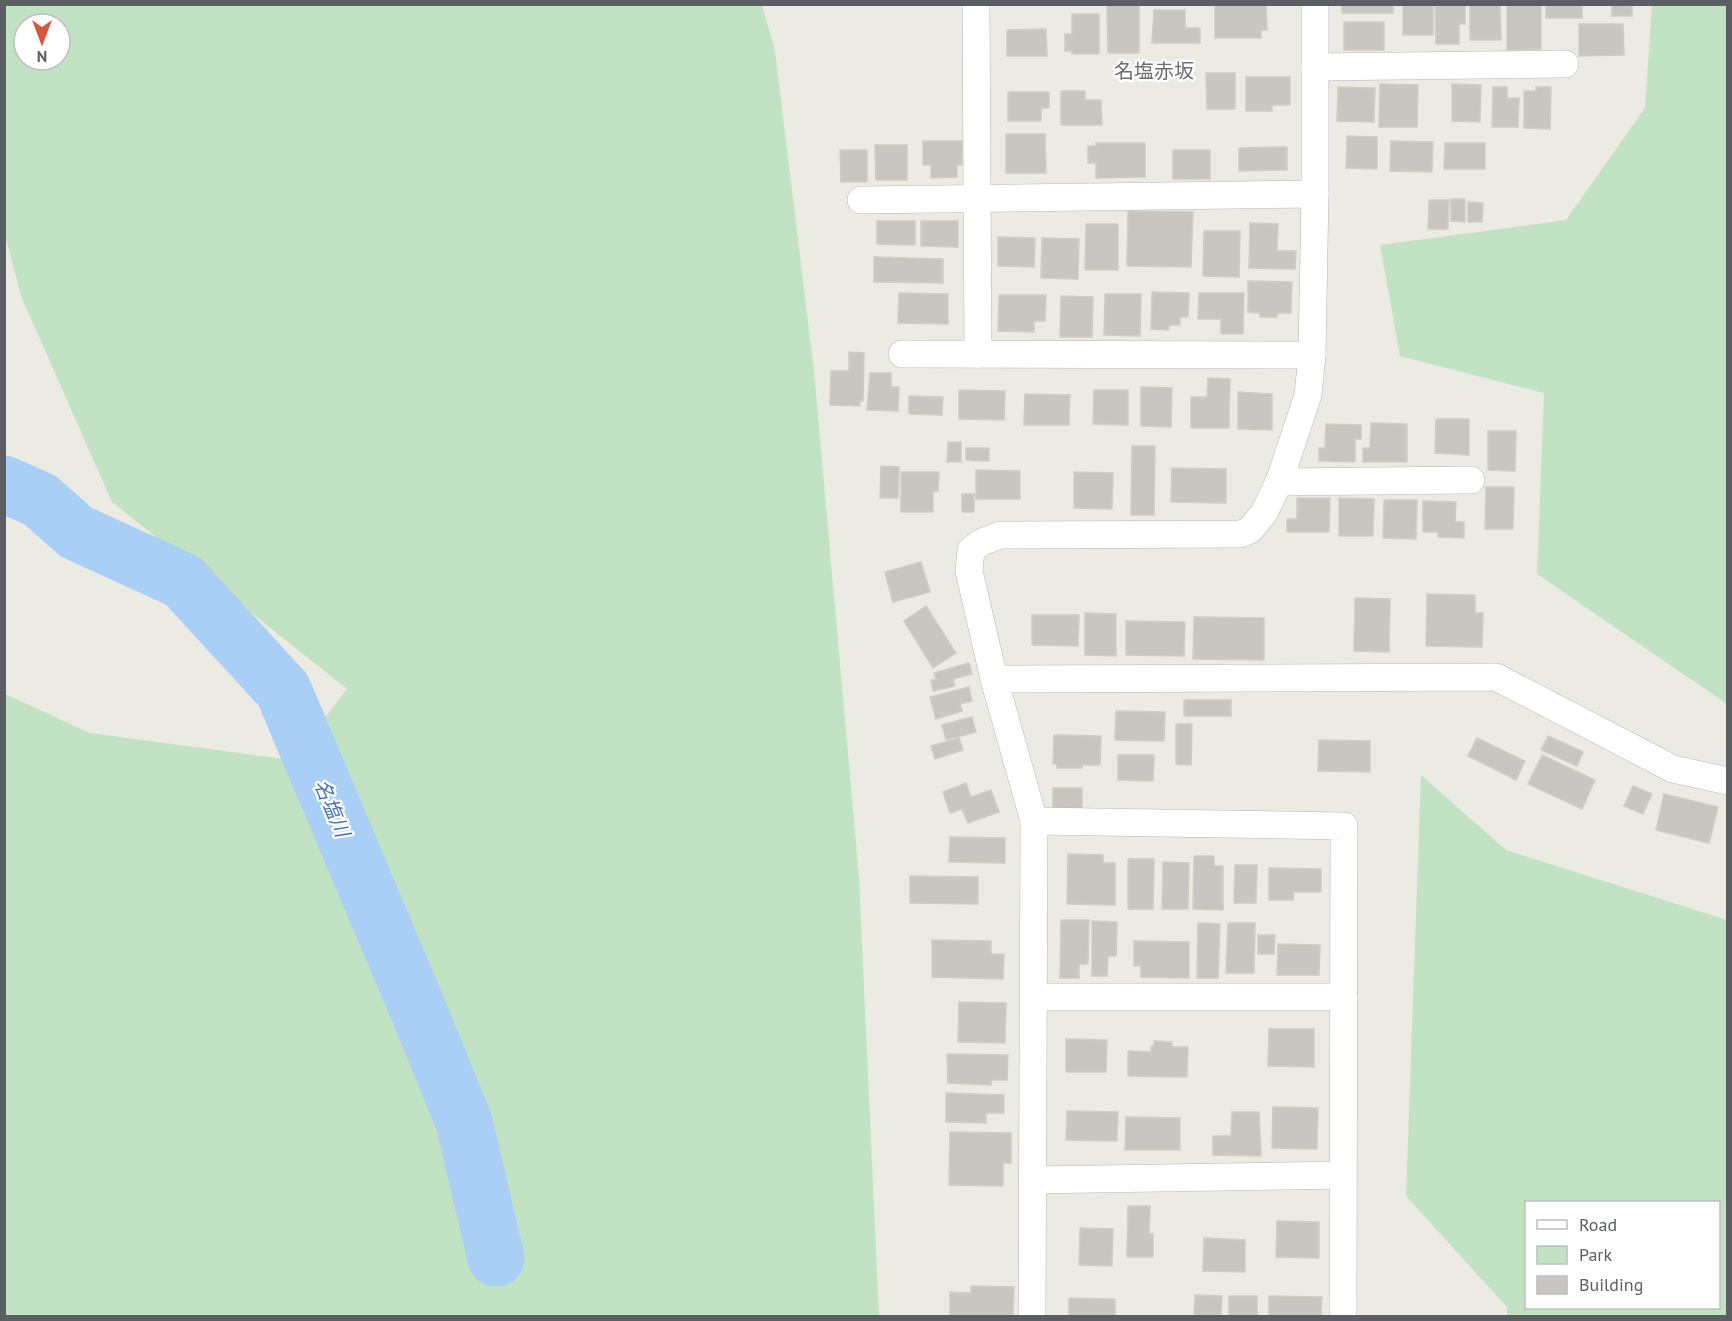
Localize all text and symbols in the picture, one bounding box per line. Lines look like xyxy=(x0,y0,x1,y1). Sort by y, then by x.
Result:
north arrow xyxy=(12,12,72,72)
text: N xyxy=(37,47,47,67)
district label: 名塩赤坂 xyxy=(1114,58,1194,84)
water label: 名塩川 xyxy=(308,775,356,843)
legend xyxy=(1525,1201,1720,1309)
text: Road xyxy=(1579,1213,1617,1236)
text: Park xyxy=(1579,1243,1612,1266)
text: Building xyxy=(1579,1273,1643,1296)

